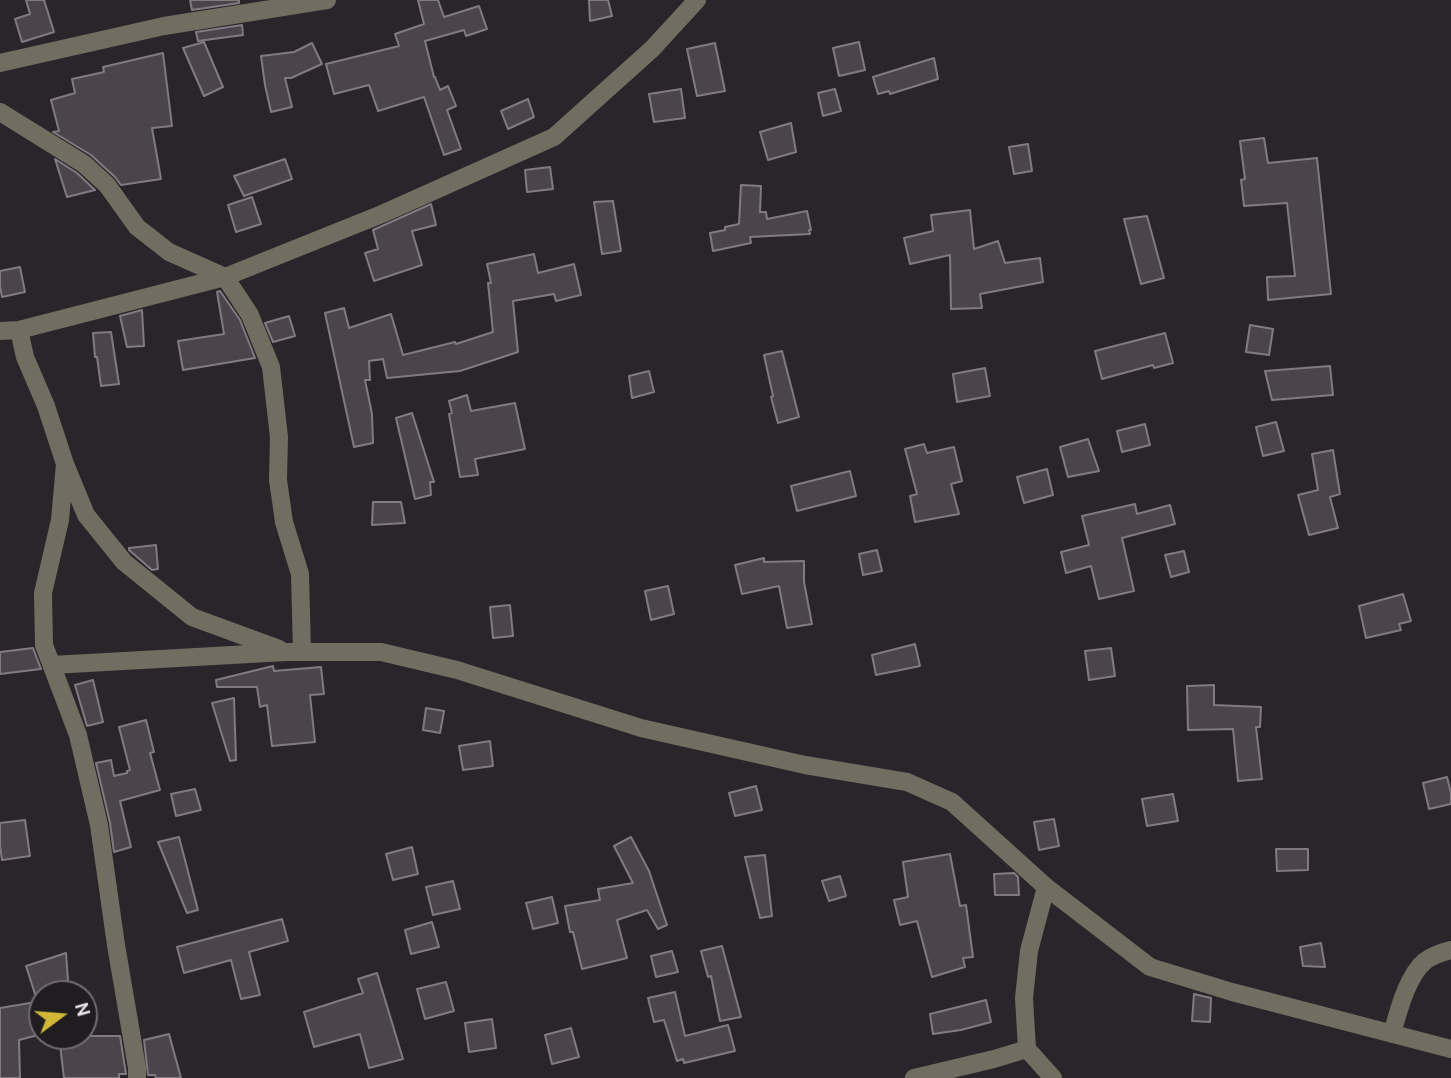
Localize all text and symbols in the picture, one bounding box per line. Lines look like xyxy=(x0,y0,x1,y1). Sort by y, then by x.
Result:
north arrow xyxy=(28,980,98,1050)
text: N xyxy=(68,1000,95,1020)

